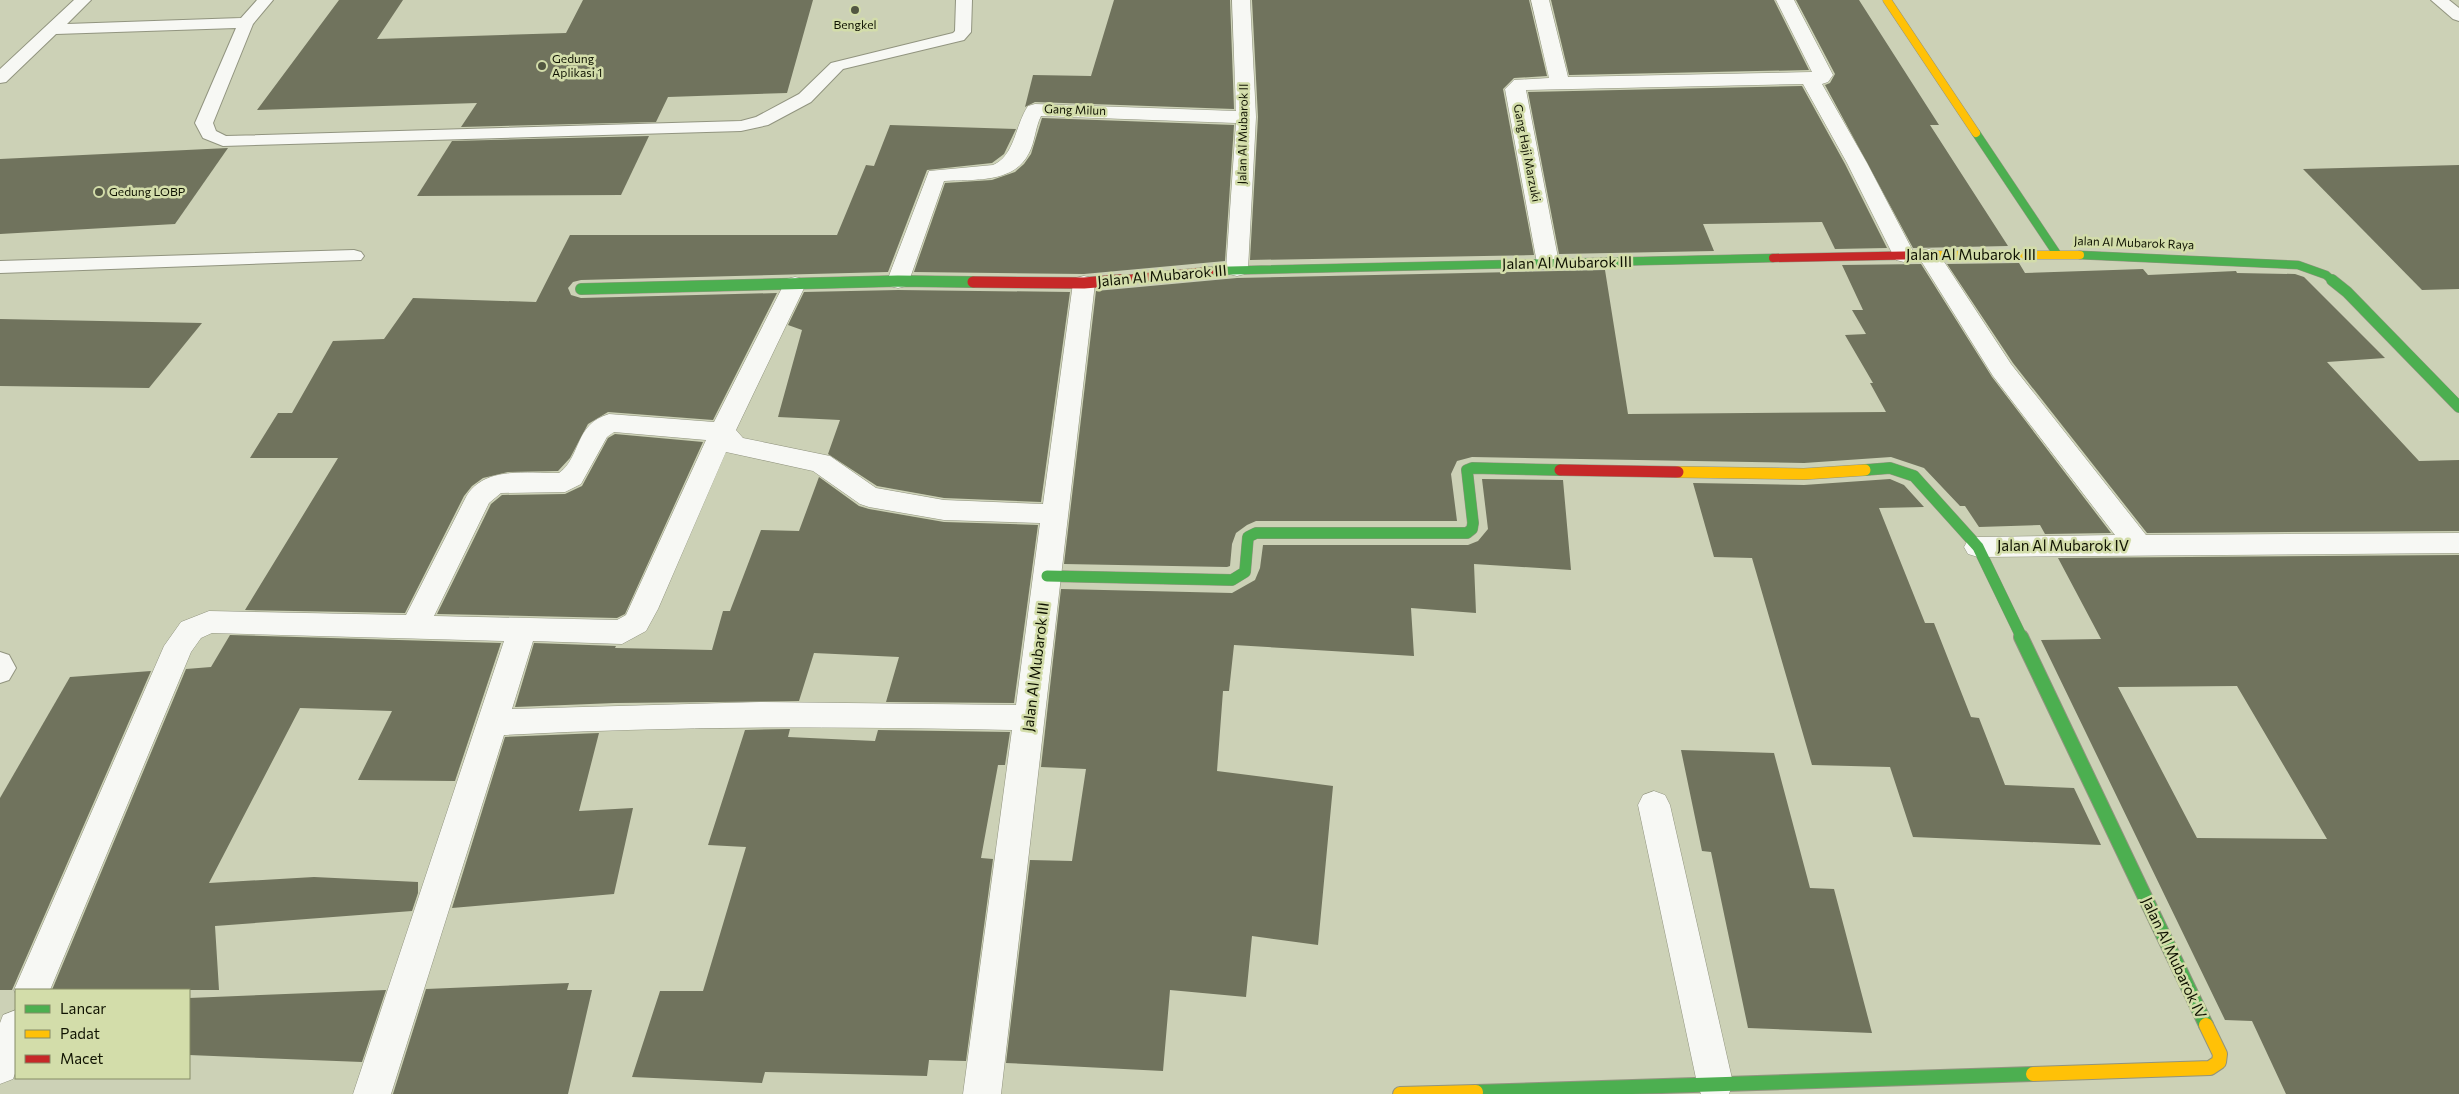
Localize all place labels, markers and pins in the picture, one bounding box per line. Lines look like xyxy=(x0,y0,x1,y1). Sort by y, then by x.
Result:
marker: Bengkel xyxy=(849,4,861,16)
place label: Bengkel xyxy=(833,17,877,31)
place label: Gedung Aplikasi 1 xyxy=(552,51,602,79)
marker: Gedung Aplikasi 1 xyxy=(536,60,548,72)
place label: Gedung LOBP xyxy=(109,184,186,198)
marker: Gedung LOBP xyxy=(93,186,105,198)

